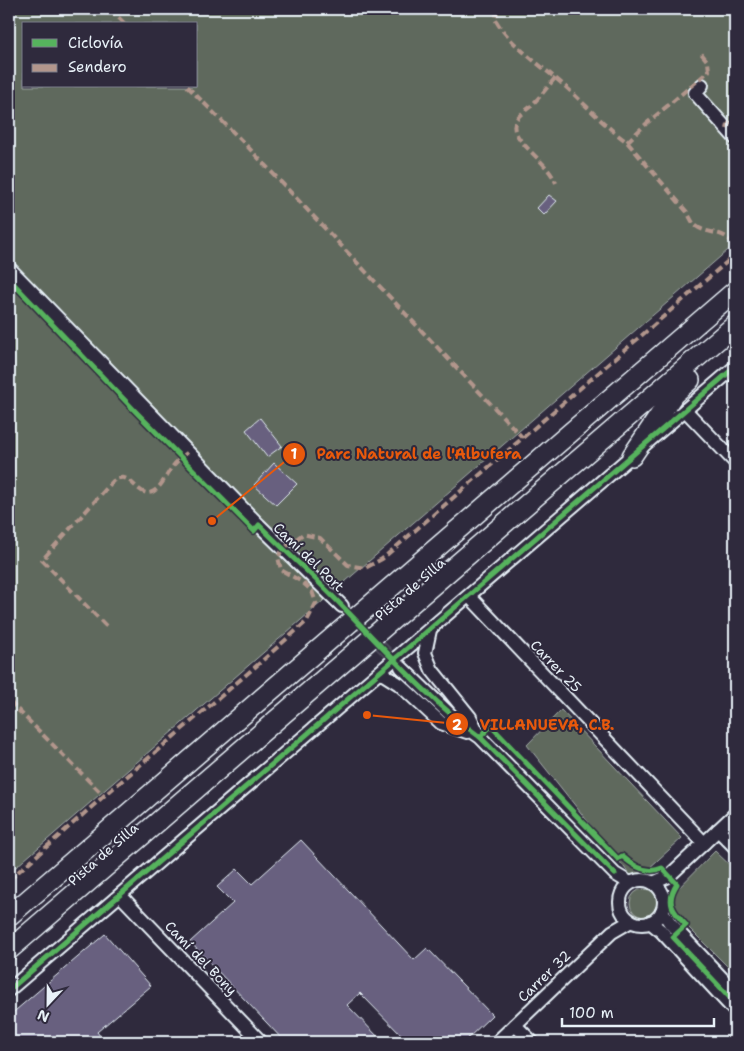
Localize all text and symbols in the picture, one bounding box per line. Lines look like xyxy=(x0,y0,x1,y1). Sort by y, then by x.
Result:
legend xyxy=(22,22,198,88)
text: Ciclovía xyxy=(68,33,124,53)
text: Sendero xyxy=(68,57,127,77)
callout: Parc Natural de l'Albufera xyxy=(281,439,531,469)
text: 1 xyxy=(291,444,298,464)
text: Parc Natural de l'Albufera xyxy=(316,444,522,464)
street label: Camí del Port xyxy=(270,519,348,595)
street label: Pista de Silla xyxy=(371,553,449,625)
street label: Carrer 25 xyxy=(527,636,585,696)
callout: VILLANUEVA, C.B. xyxy=(445,709,625,739)
text: 2 xyxy=(452,715,463,735)
text: VILLANUEVA, C.B. xyxy=(479,715,615,735)
street label: Pista de Silla xyxy=(64,818,142,890)
street label: Camí del Bony xyxy=(161,917,241,999)
street label: Carrer 32 xyxy=(514,946,574,1006)
north arrow xyxy=(22,978,72,1028)
scale bar xyxy=(562,996,714,1028)
text: 100 m xyxy=(569,1003,614,1023)
text: N xyxy=(35,1006,52,1026)

